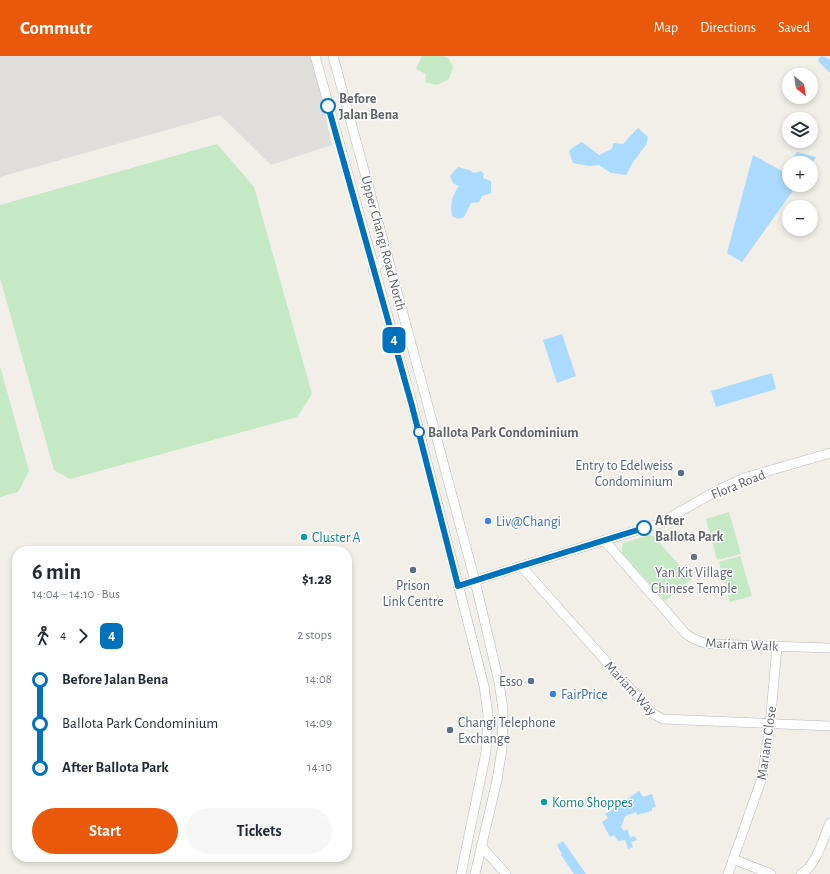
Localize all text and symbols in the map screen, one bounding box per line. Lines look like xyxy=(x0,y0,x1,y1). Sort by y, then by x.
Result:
text: Commutr xyxy=(20,19,92,38)
text: Map xyxy=(654,21,678,35)
text: Directions xyxy=(700,21,756,35)
text: Saved xyxy=(778,21,810,35)
north arrow xyxy=(782,68,818,104)
map controls xyxy=(782,68,818,236)
place label: Before Jalan Bena xyxy=(339,92,399,122)
marker: Before Jalan Bena xyxy=(320,98,336,114)
button: layers xyxy=(782,112,818,148)
button: + xyxy=(782,156,818,192)
street label: Upper Changi Road North xyxy=(358,174,408,312)
button: − xyxy=(782,200,818,236)
line badge: 4 xyxy=(381,327,407,353)
text: 4 xyxy=(390,333,398,347)
marker: Ballota Park Condominium xyxy=(413,426,425,438)
place label: Ballota Park Condominium xyxy=(428,426,579,440)
place label: Entry to Edelweiss Condominium xyxy=(575,459,673,489)
marker: Entry to Edelweiss Condominium xyxy=(676,468,686,478)
street label: Flora Road xyxy=(709,468,768,502)
place label: After Ballota Park xyxy=(655,514,724,544)
place label: Liv@Changi xyxy=(496,515,561,529)
marker: Liv@Changi xyxy=(483,516,493,526)
marker: After Ballota Park xyxy=(636,520,652,536)
place label: Cluster A xyxy=(312,531,361,545)
marker: Cluster A xyxy=(299,532,309,542)
marker: Yan Kit Village Chinese Temple xyxy=(689,552,699,562)
text: 6 min xyxy=(32,561,81,583)
marker: Prison Link Centre xyxy=(408,565,418,575)
place label: Yan Kit Village Chinese Temple xyxy=(651,566,737,596)
text: $1.28 xyxy=(302,572,332,587)
place label: Prison Link Centre xyxy=(382,579,444,609)
text: 14:04 – 14:10 · Bus xyxy=(32,588,120,601)
icon: walk xyxy=(32,625,54,647)
icon: forward xyxy=(72,625,94,647)
text: 4 xyxy=(60,629,66,642)
text: 4 xyxy=(108,629,115,643)
text: 2 stops xyxy=(297,629,332,642)
street label: Mariam Walk xyxy=(705,636,779,654)
street label: Mariam Way xyxy=(602,659,659,719)
text: Before Jalan Bena xyxy=(62,672,168,687)
text: 14:08 xyxy=(305,673,332,686)
place label: Esso xyxy=(499,675,523,689)
marker: Esso xyxy=(526,676,536,686)
place label: FairPrice xyxy=(561,688,608,702)
marker: FairPrice xyxy=(548,689,558,699)
street label: Mariam Close xyxy=(755,705,779,781)
text: Ballota Park Condominium xyxy=(62,716,218,731)
place label: Changi Telephone Exchange xyxy=(458,716,556,746)
text: 14:09 xyxy=(305,717,332,730)
marker: Changi Telephone Exchange xyxy=(445,725,455,735)
text: After Ballota Park xyxy=(62,760,169,775)
text: 14:10 xyxy=(307,761,332,774)
place label: Komo Shoppes xyxy=(552,796,633,810)
marker: Komo Shoppes xyxy=(539,797,549,807)
button: Start xyxy=(32,808,178,854)
button: Tickets xyxy=(186,808,332,854)

